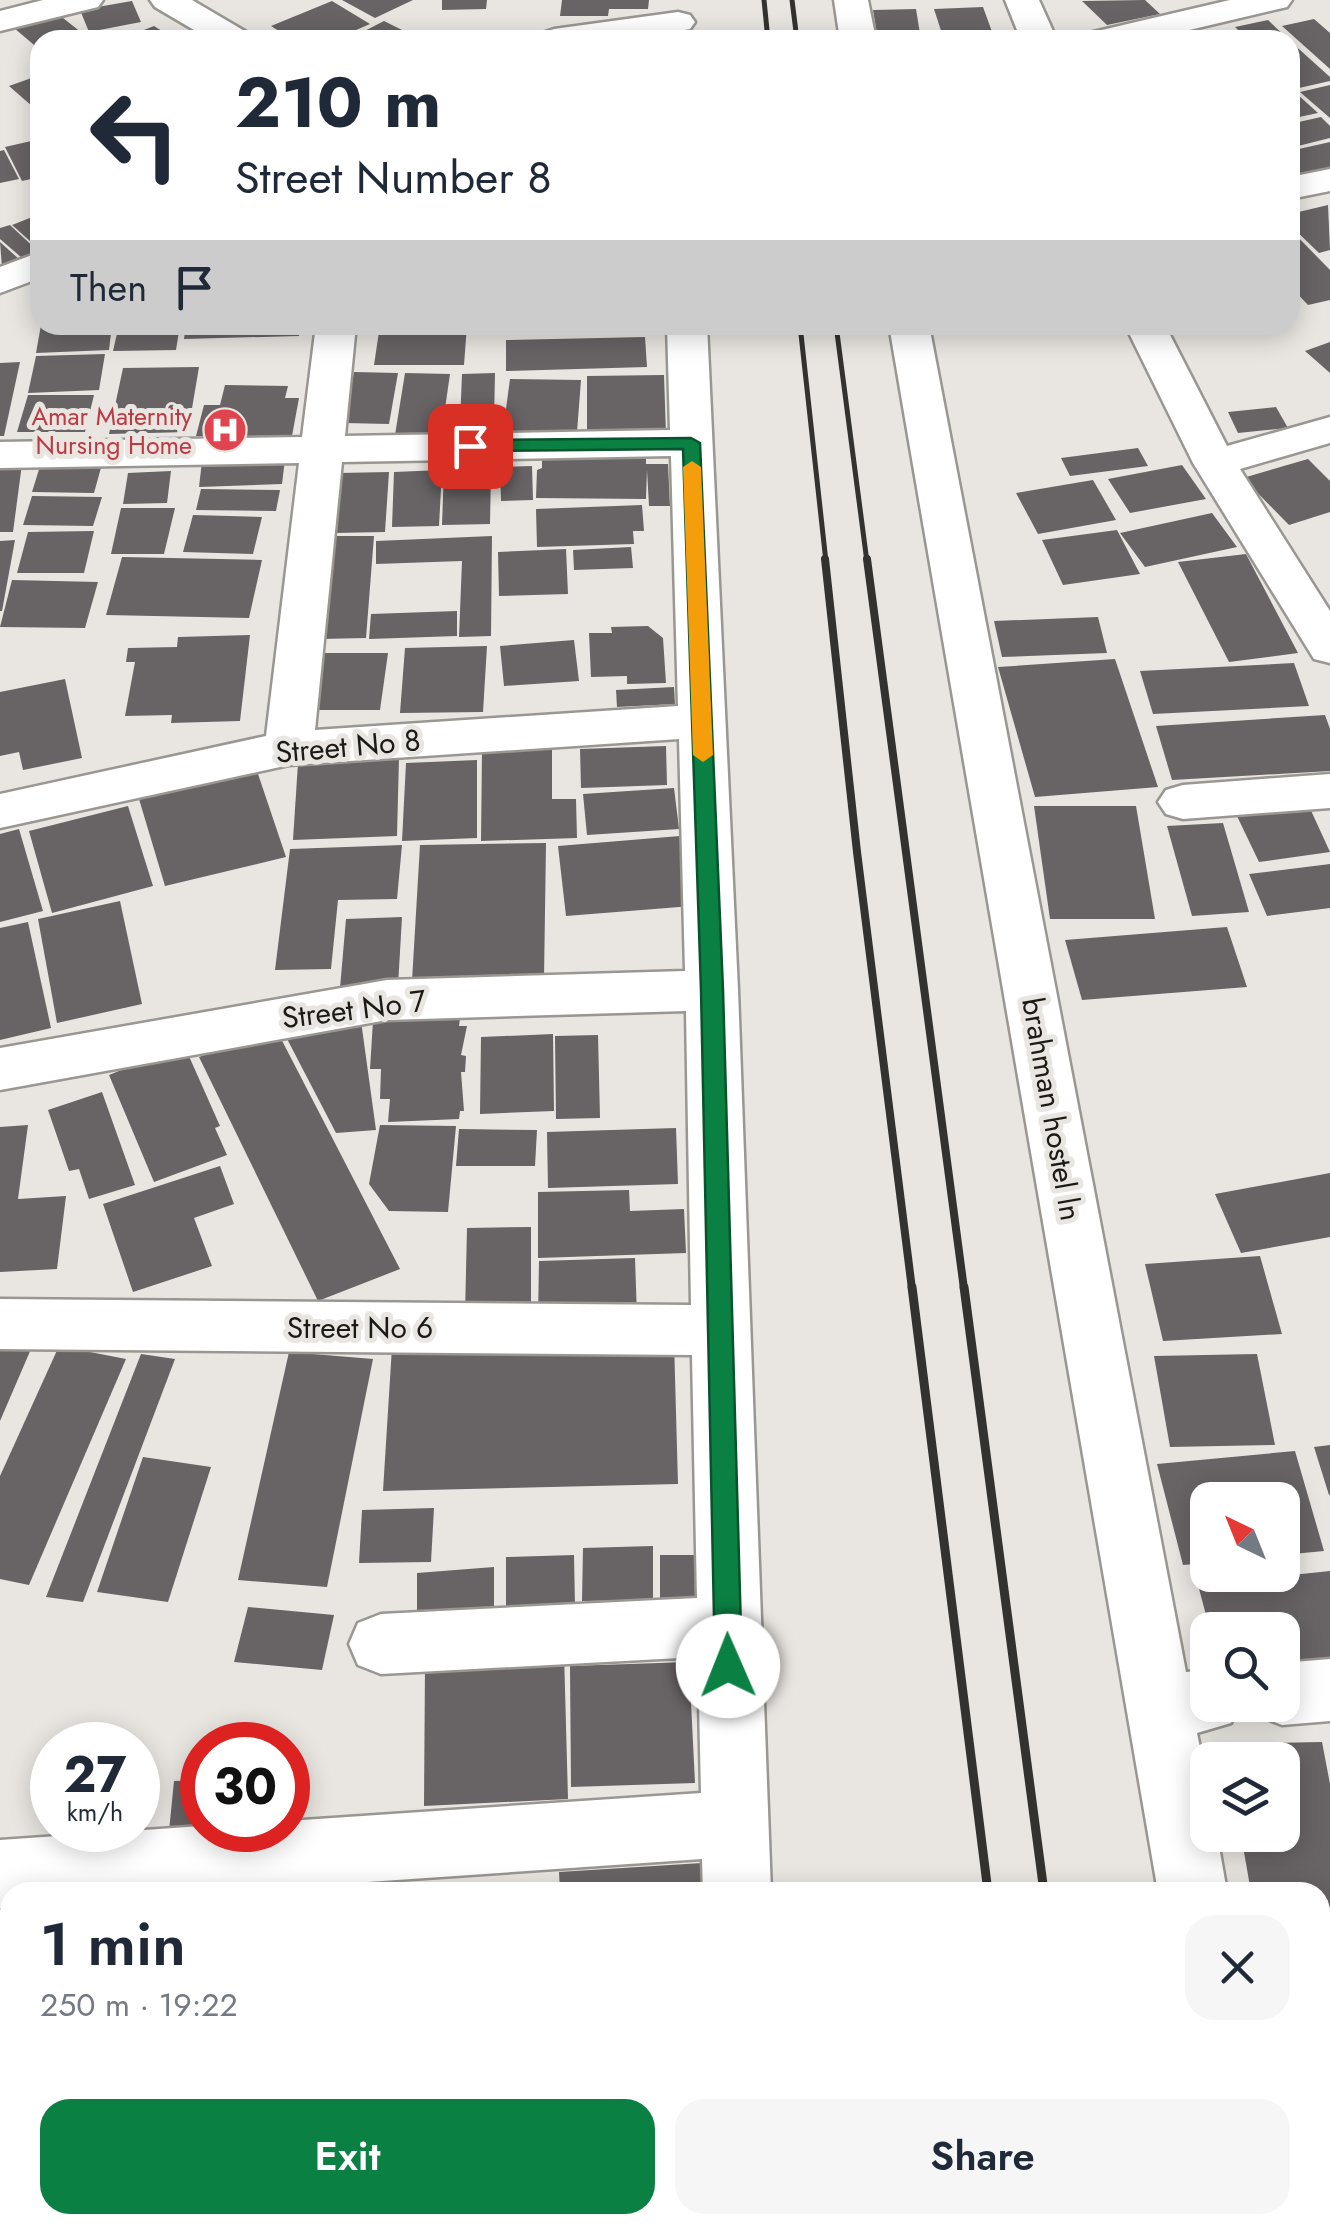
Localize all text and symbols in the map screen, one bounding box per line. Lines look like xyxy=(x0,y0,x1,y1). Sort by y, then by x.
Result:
text: 210 m xyxy=(235,52,441,153)
icon: left xyxy=(70,70,200,200)
text: Street Number 8 xyxy=(235,145,552,210)
text: Then xyxy=(70,260,147,315)
icon: arrive xyxy=(167,260,222,315)
place label: Amar Maternity Nursing Home xyxy=(32,398,192,463)
pin xyxy=(428,404,513,489)
hospital icon: Amar Maternity Nursing Home xyxy=(202,407,248,453)
icon: arrive xyxy=(443,419,498,474)
street label: Street No 8 xyxy=(274,718,422,774)
street label: Street No 7 xyxy=(279,979,429,1039)
street label: brahman hostel ln xyxy=(1011,994,1093,1224)
street label: Street No 6 xyxy=(287,1306,433,1349)
north arrow xyxy=(1190,1482,1300,1592)
map controls xyxy=(1190,1482,1300,1852)
button: search xyxy=(1190,1612,1300,1722)
position arrow xyxy=(676,1614,780,1718)
speed limit sign: 30 xyxy=(180,1722,310,1852)
text: 27 xyxy=(64,1738,126,1811)
button: layers xyxy=(1190,1742,1300,1852)
text: km/h xyxy=(67,1794,123,1830)
text: 1 min xyxy=(40,1901,186,1988)
button: close xyxy=(1185,1915,1290,2020)
text: 250 m · 19:22 xyxy=(40,1982,238,2028)
button: Exit xyxy=(40,2099,655,2214)
button: Share xyxy=(675,2099,1290,2214)

